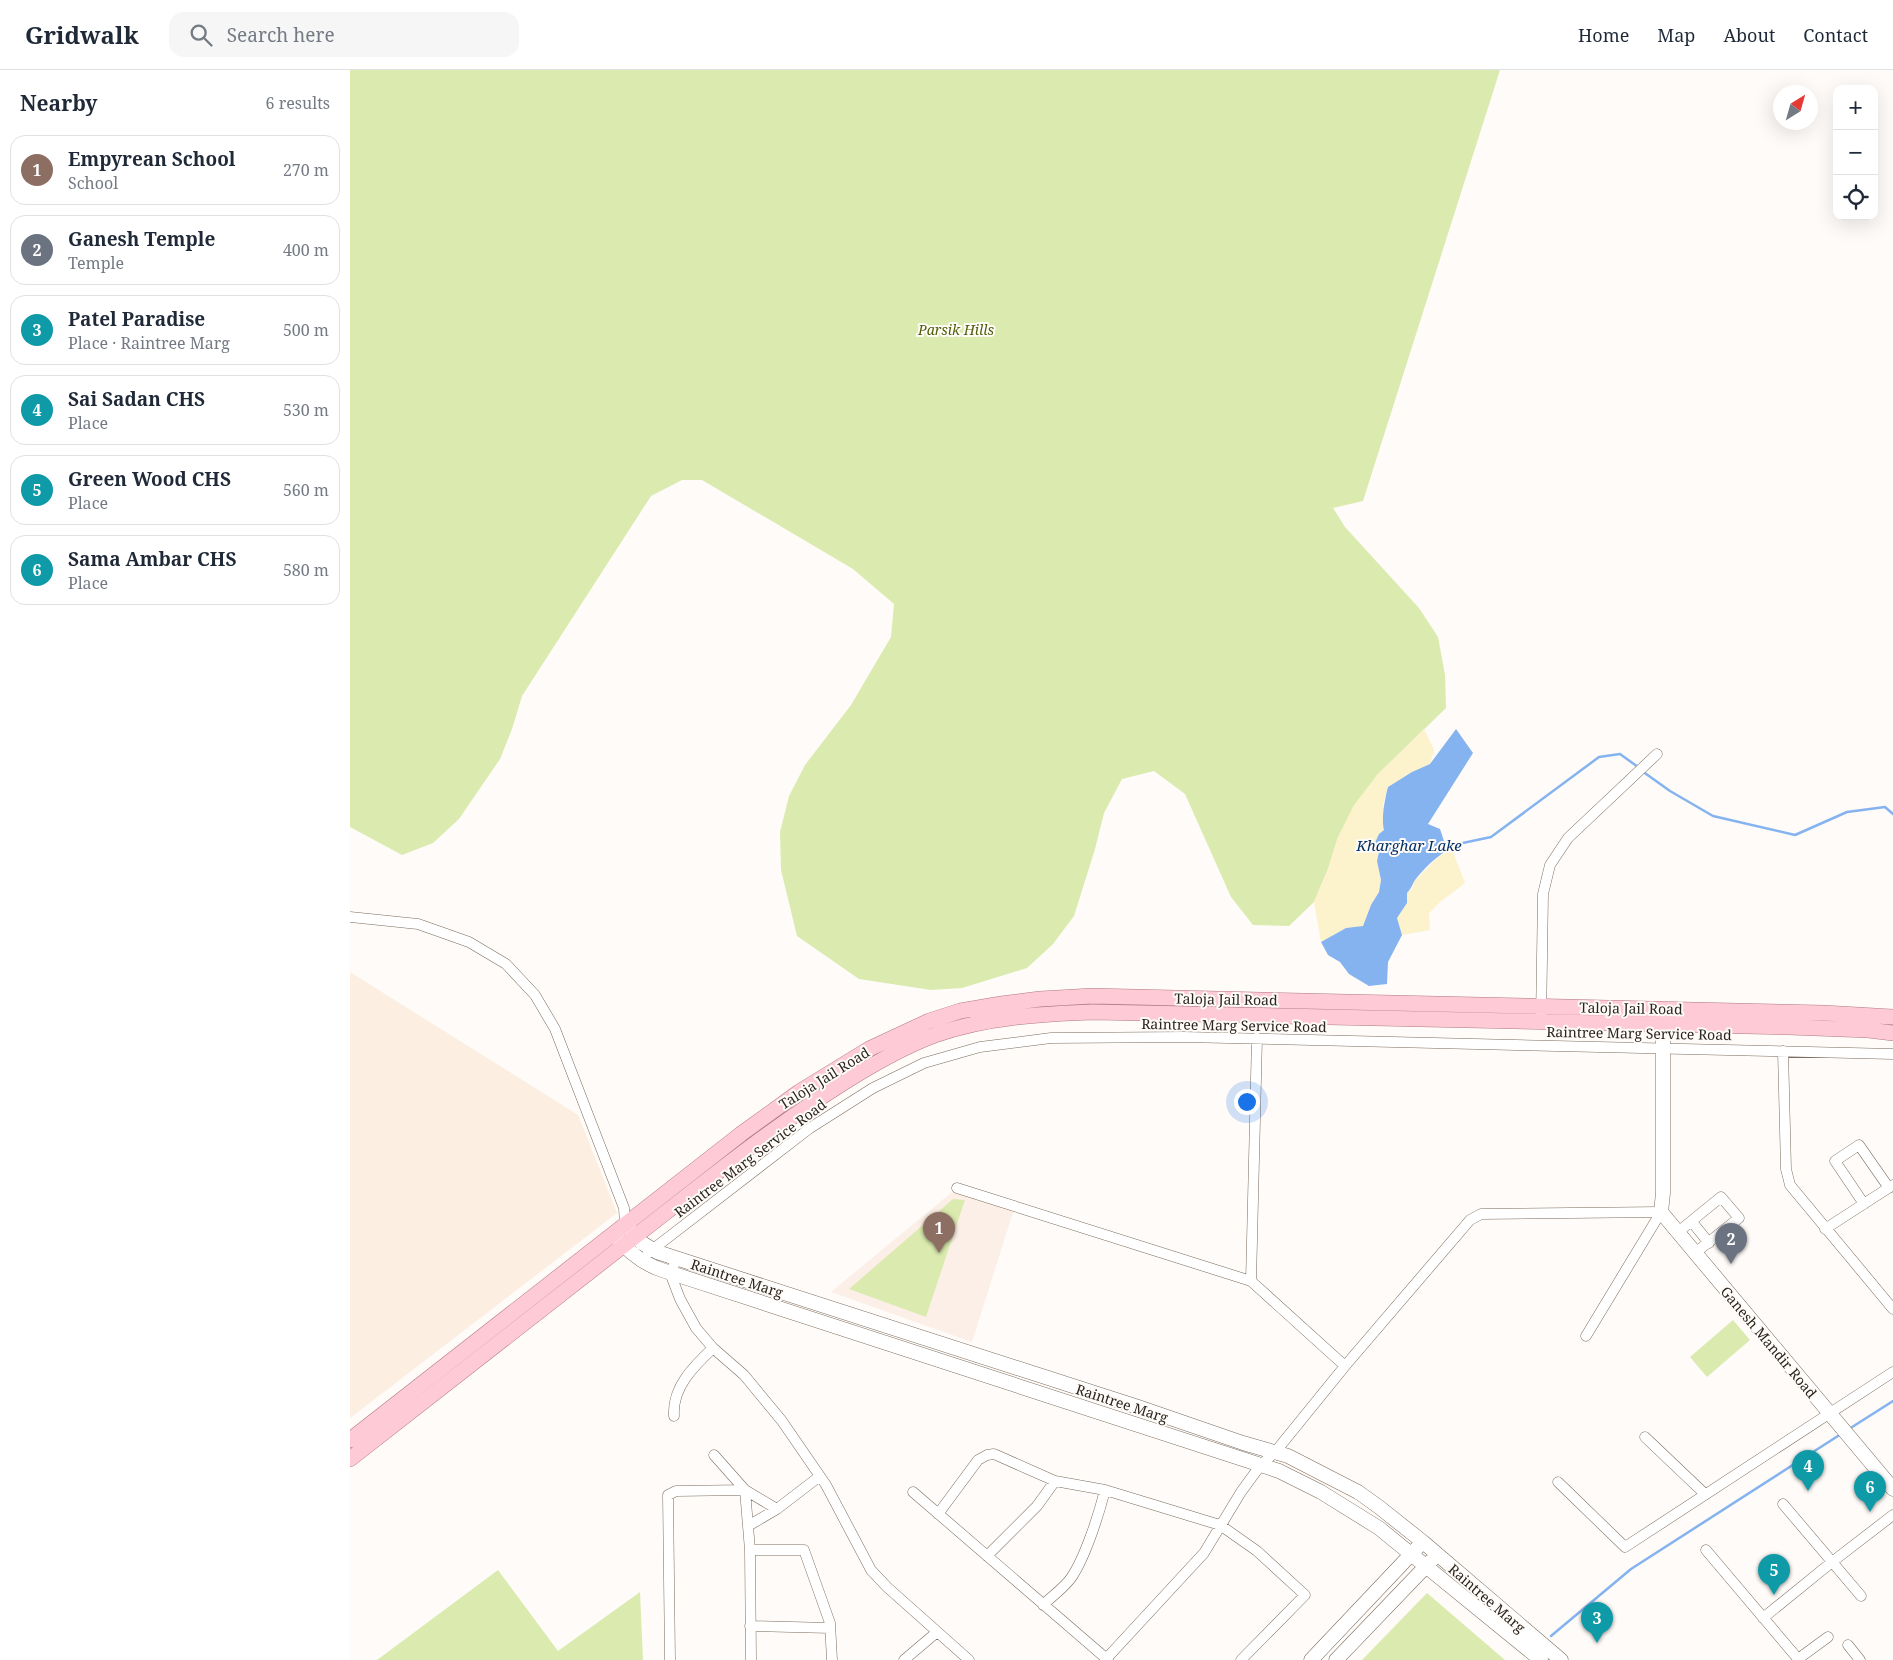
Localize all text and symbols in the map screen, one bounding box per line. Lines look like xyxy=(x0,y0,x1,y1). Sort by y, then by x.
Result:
search box xyxy=(169,12,519,57)
text: Gridwalk xyxy=(25,18,139,51)
icon: search xyxy=(187,21,215,49)
text: Search here xyxy=(227,22,335,48)
text: Home xyxy=(1578,23,1629,47)
text: Map xyxy=(1657,23,1695,47)
text: About xyxy=(1723,23,1775,47)
text: Contact xyxy=(1803,23,1868,47)
north arrow xyxy=(1773,85,1818,130)
map controls xyxy=(1833,85,1878,220)
button: + xyxy=(1833,85,1878,130)
text: Nearby xyxy=(20,89,98,117)
text: 6 results xyxy=(266,92,330,114)
button: − xyxy=(1833,130,1878,175)
text: Empyrean School xyxy=(68,146,236,172)
text: 1 xyxy=(32,159,42,181)
text: 270 m xyxy=(283,159,329,181)
text: School xyxy=(68,172,118,194)
button: locate xyxy=(1833,175,1878,220)
text: Ganesh Temple xyxy=(68,226,215,252)
text: 2 xyxy=(32,239,42,261)
text: 400 m xyxy=(283,239,329,261)
text: Temple xyxy=(68,252,124,274)
text: Patel Paradise xyxy=(68,306,205,332)
text: 3 xyxy=(32,319,42,341)
text: 500 m xyxy=(283,319,329,341)
park label: Parsik Hills xyxy=(917,320,995,339)
text: Place · Raintree Marg xyxy=(68,332,230,354)
text: Sai Sadan CHS xyxy=(68,386,205,412)
text: 4 xyxy=(32,399,42,421)
text: 530 m xyxy=(283,399,329,421)
text: Place xyxy=(68,412,108,434)
text: Green Wood CHS xyxy=(68,466,231,492)
text: 5 xyxy=(32,479,42,501)
text: 560 m xyxy=(283,479,329,501)
text: Place xyxy=(68,492,108,514)
text: Sama Ambar CHS xyxy=(68,546,236,572)
text: 6 xyxy=(32,559,42,581)
text: 580 m xyxy=(283,559,329,581)
text: Place xyxy=(68,572,108,594)
water label: Kharghar Lake xyxy=(1355,835,1462,855)
street label: Taloja Jail Road xyxy=(1174,989,1278,1009)
street label: Taloja Jail Road xyxy=(1579,998,1683,1018)
street label: Raintree Marg Service Road xyxy=(1141,1014,1327,1036)
street label: Raintree Marg Service Road xyxy=(1546,1022,1732,1044)
street label: Taloja Jail Road xyxy=(775,1042,873,1113)
your location xyxy=(1234,1089,1260,1115)
street label: Raintree Marg Service Road xyxy=(670,1094,830,1221)
pin: 1 xyxy=(923,1212,955,1253)
pin: 2 xyxy=(1715,1223,1747,1264)
street label: Raintree Marg xyxy=(688,1254,786,1302)
street label: Ganesh Mandir Road xyxy=(1717,1282,1822,1402)
street label: Raintree Marg xyxy=(1073,1379,1171,1427)
pin: 4 xyxy=(1792,1450,1824,1491)
pin: 6 xyxy=(1854,1471,1886,1512)
pin: 5 xyxy=(1758,1554,1790,1595)
street label: Raintree Marg xyxy=(1445,1559,1530,1637)
pin: 3 xyxy=(1581,1602,1613,1643)

